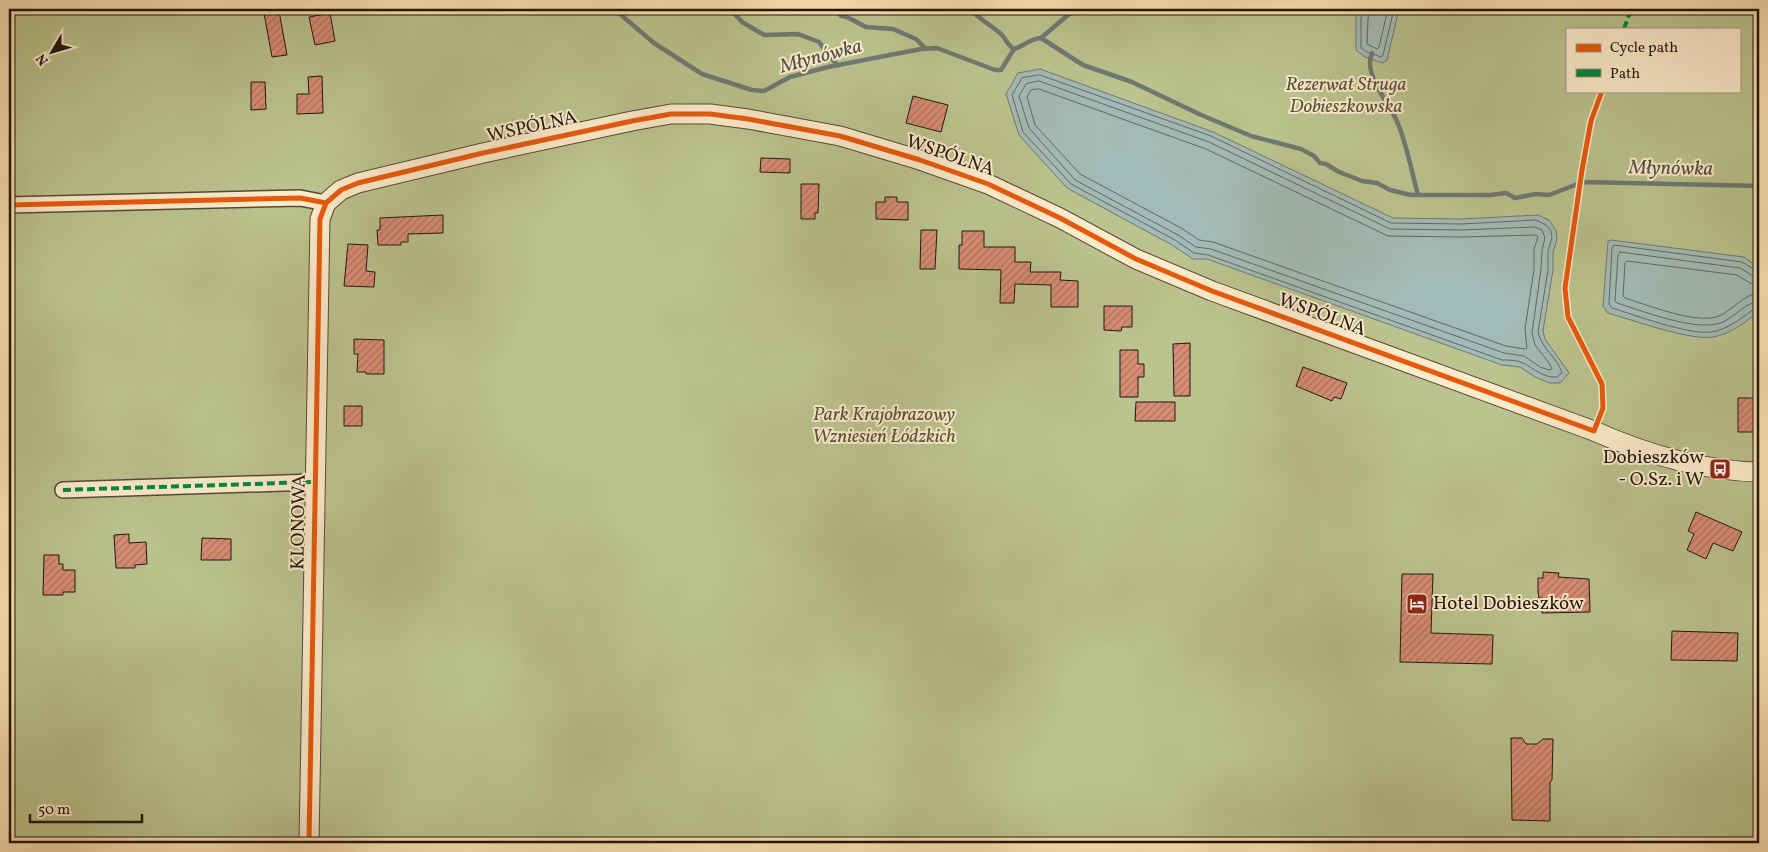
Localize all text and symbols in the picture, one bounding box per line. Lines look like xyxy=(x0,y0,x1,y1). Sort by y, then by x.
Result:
north arrow xyxy=(28,28,78,78)
legend xyxy=(1566,28,1740,92)
water label: Młynówka xyxy=(776,33,865,82)
text: Cycle path xyxy=(1610,38,1678,59)
text: N xyxy=(32,49,54,69)
text: Path xyxy=(1610,64,1640,85)
park label: Rezerwat Struga Dobieszkowska xyxy=(1286,72,1406,120)
street label: WSPÓLNA xyxy=(484,105,580,149)
street label: WSPÓLNA xyxy=(902,129,998,183)
water label: Młynówka xyxy=(1628,154,1713,184)
street label: WSPÓLNA xyxy=(1274,287,1370,343)
park label: Park Krajobrazowy Wzniesień Łódzkich xyxy=(812,402,956,450)
place label: Dobieszków - O.Sz. i W xyxy=(1603,445,1704,493)
bus stop icon: Dobieszków - O.Sz. i W xyxy=(1708,457,1732,481)
street label: KLONOWA xyxy=(285,474,313,570)
place label: Hotel Dobieszków xyxy=(1433,591,1584,617)
hotel icon: Hotel Dobieszków xyxy=(1405,592,1429,616)
scale bar xyxy=(30,792,142,824)
text: 50 m xyxy=(38,800,70,821)

